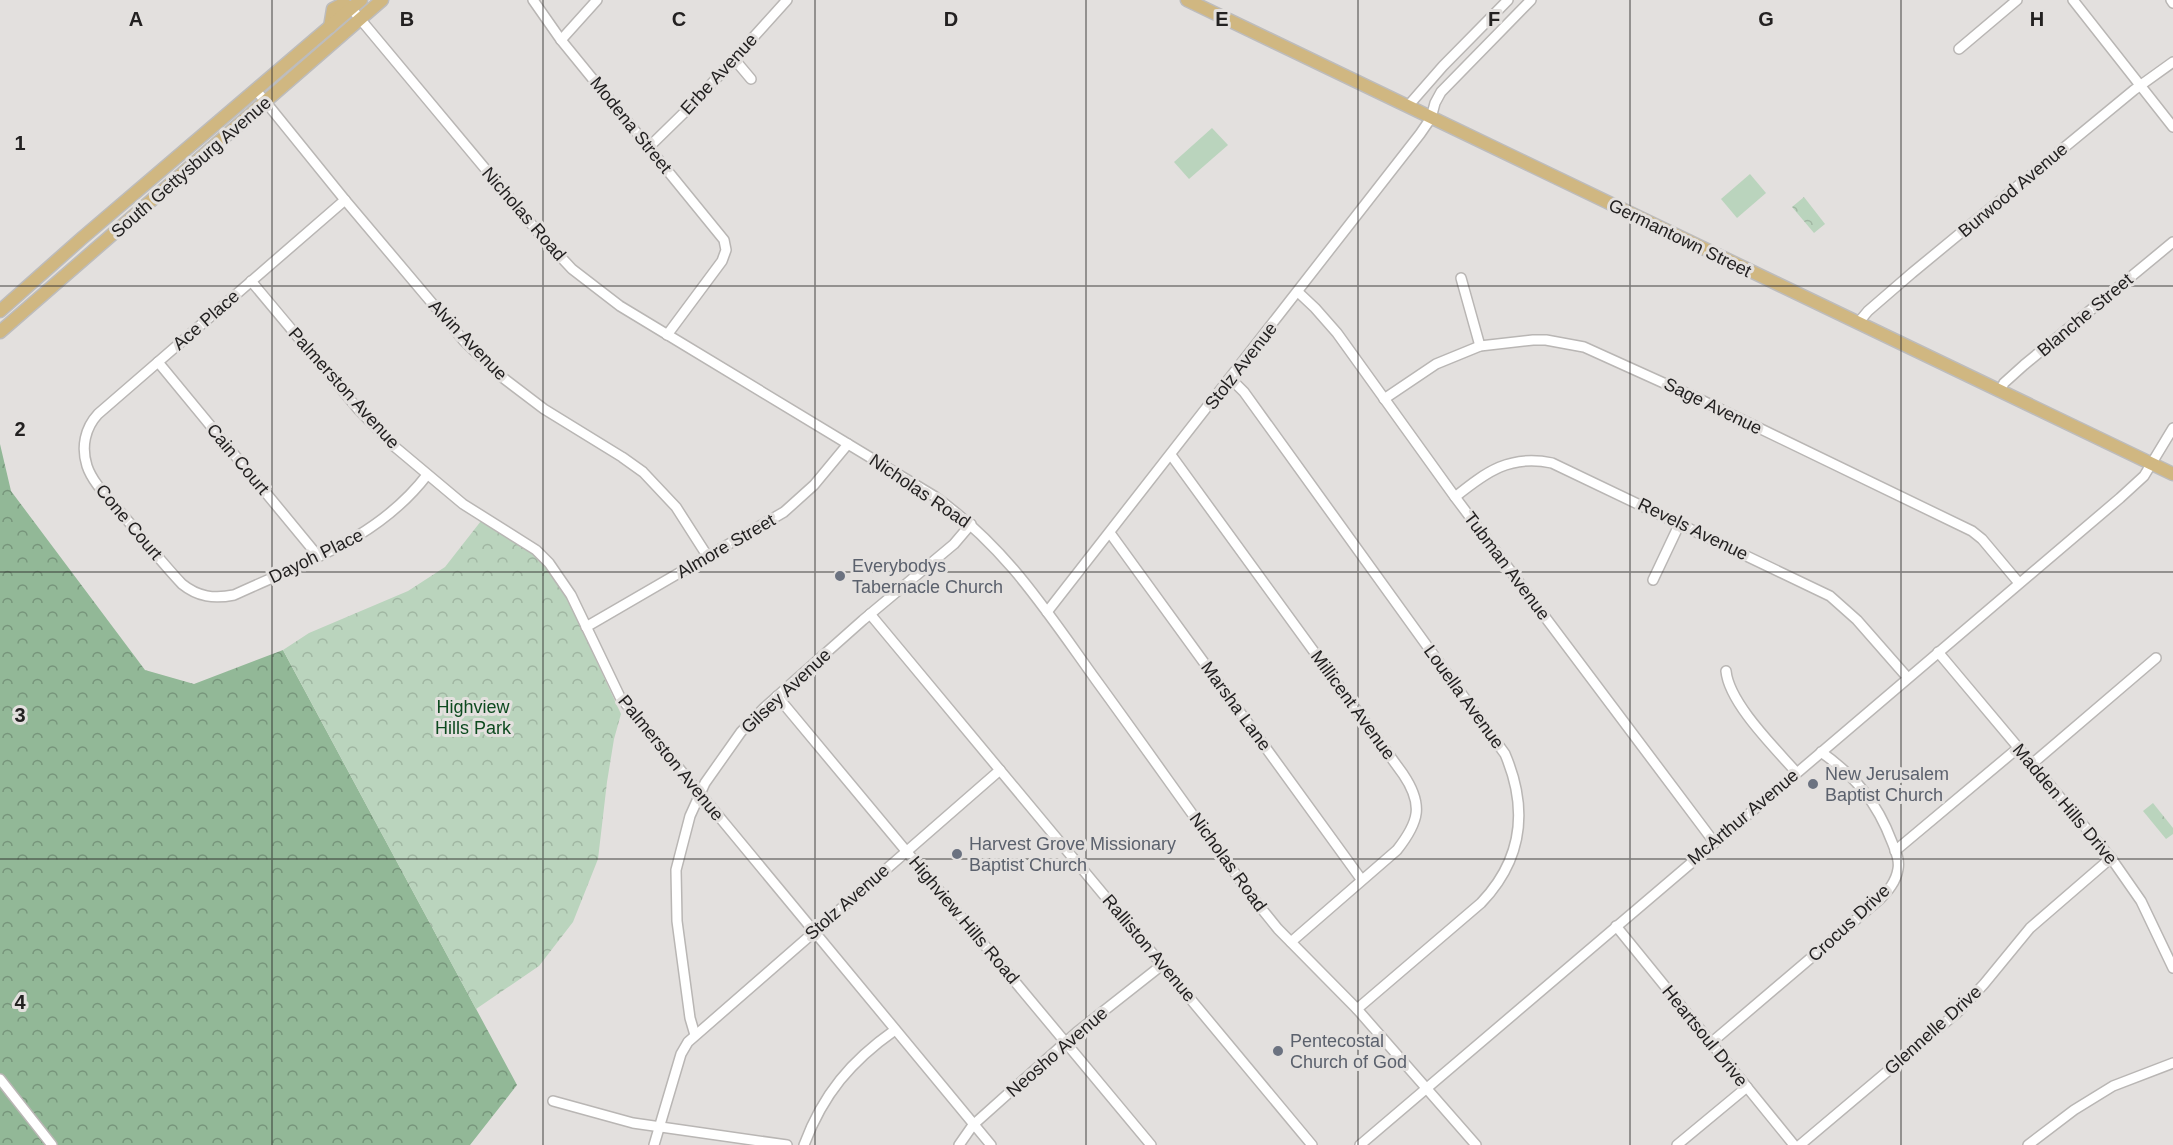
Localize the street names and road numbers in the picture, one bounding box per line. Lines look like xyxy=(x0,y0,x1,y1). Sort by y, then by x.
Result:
street label: Erbe Avenue xyxy=(677,30,761,118)
street label: Modena Street xyxy=(586,73,676,177)
street label: South Gettysburg Avenue xyxy=(107,92,275,242)
street label: Burwood Avenue xyxy=(1955,139,2071,241)
street label: Nicholas Road xyxy=(478,163,570,265)
street label: Germantown Street xyxy=(1605,195,1755,281)
street label: Blanche Street xyxy=(2033,269,2137,361)
street label: Ace Place xyxy=(169,286,243,354)
street label: Alvin Avenue xyxy=(425,296,511,384)
street label: Stolz Avenue xyxy=(1201,319,1281,413)
street label: Palmerston Avenue xyxy=(284,323,404,453)
street label: Sage Avenue xyxy=(1661,374,1765,438)
street label: Cain Court xyxy=(203,420,273,498)
street label: Nicholas Road xyxy=(866,450,974,532)
street label: Cone Court xyxy=(92,480,166,564)
street label: Revels Avenue xyxy=(1635,494,1751,564)
street label: Tubman Avenue xyxy=(1460,508,1554,624)
street label: Almore Street xyxy=(673,510,779,582)
street label: Dayoh Place xyxy=(266,525,366,587)
street label: Louella Avenue xyxy=(1420,641,1508,753)
street label: Gilsey Avenue xyxy=(737,645,835,737)
street label: Millicent Avenue xyxy=(1307,647,1399,763)
street label: Marsha Lane xyxy=(1197,658,1275,754)
street label: Palmerston Avenue xyxy=(614,691,728,825)
street label: Madden Hills Drive xyxy=(2009,740,2121,868)
street label: McArthur Avenue xyxy=(1684,765,1802,869)
street label: Nicholas Road xyxy=(1186,809,1270,915)
street label: Highview Hills Road xyxy=(905,852,1023,988)
street label: Stolz Avenue xyxy=(801,860,893,944)
street label: Crocus Drive xyxy=(1804,880,1894,966)
street label: Ralliston Avenue xyxy=(1098,890,1200,1006)
street label: Glennelle Drive xyxy=(1881,981,1985,1079)
street label: Heartsoul Drive xyxy=(1658,982,1752,1090)
street label: Neosho Avenue xyxy=(1003,1003,1111,1101)

